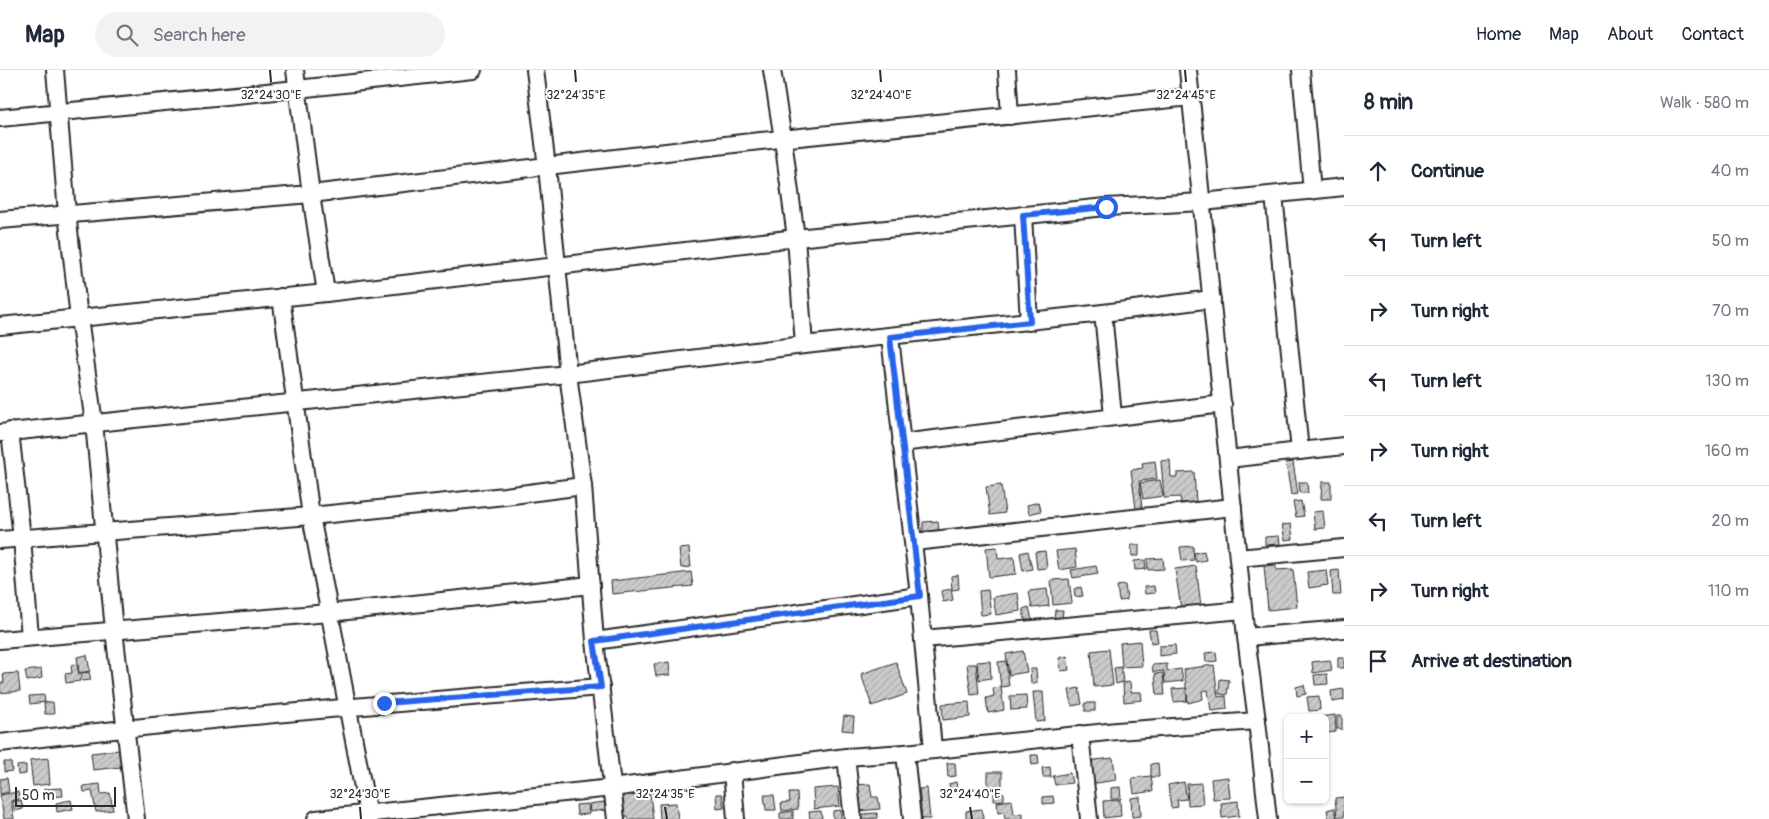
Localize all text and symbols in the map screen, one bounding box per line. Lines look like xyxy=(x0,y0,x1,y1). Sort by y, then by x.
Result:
search box xyxy=(95,12,445,57)
text: Map xyxy=(25,20,65,49)
icon: search xyxy=(113,21,141,49)
text: Search here xyxy=(153,23,246,47)
text: Home xyxy=(1476,23,1521,46)
text: Map xyxy=(1549,23,1579,46)
text: About xyxy=(1607,23,1653,46)
text: Contact xyxy=(1681,23,1744,46)
text: 32°24'30"E xyxy=(241,88,301,103)
text: 32°24'35"E xyxy=(546,88,606,103)
text: 32°24'40"E xyxy=(851,88,911,103)
text: 32°24'45"E xyxy=(1156,88,1216,103)
text: 8 min xyxy=(1364,89,1413,116)
text: Walk · 580 m xyxy=(1660,93,1749,113)
icon: ahead xyxy=(1364,157,1392,185)
text: Continue xyxy=(1411,159,1484,183)
text: 40 m xyxy=(1711,161,1749,181)
route start xyxy=(1095,196,1118,219)
icon: left xyxy=(1364,227,1392,255)
text: Turn left xyxy=(1411,229,1481,253)
text: 50 m xyxy=(1712,231,1749,251)
icon: right xyxy=(1364,297,1392,325)
text: Turn right xyxy=(1411,299,1489,323)
text: 70 m xyxy=(1712,301,1749,321)
icon: left xyxy=(1364,367,1392,395)
text: Turn left xyxy=(1411,369,1481,393)
text: 130 m xyxy=(1705,371,1749,391)
icon: right xyxy=(1364,437,1392,465)
text: Turn right xyxy=(1411,439,1489,463)
text: 160 m xyxy=(1705,441,1749,461)
icon: left xyxy=(1364,507,1392,535)
text: Turn left xyxy=(1411,509,1481,533)
text: 20 m xyxy=(1711,511,1749,531)
icon: right xyxy=(1364,577,1392,605)
text: Turn right xyxy=(1411,579,1489,603)
text: 110 m xyxy=(1708,581,1749,601)
icon: arrive xyxy=(1364,647,1392,675)
text: Arrive at destination xyxy=(1411,649,1572,673)
route end xyxy=(373,692,396,715)
map controls xyxy=(1284,714,1329,804)
button: + xyxy=(1284,714,1329,759)
button: − xyxy=(1284,759,1329,804)
scale bar xyxy=(15,784,116,807)
text: 50 m xyxy=(22,787,55,804)
text: 32°24'30"E xyxy=(330,787,390,802)
text: 32°24'35"E xyxy=(635,787,695,802)
text: 32°24'40"E xyxy=(940,787,1000,802)

